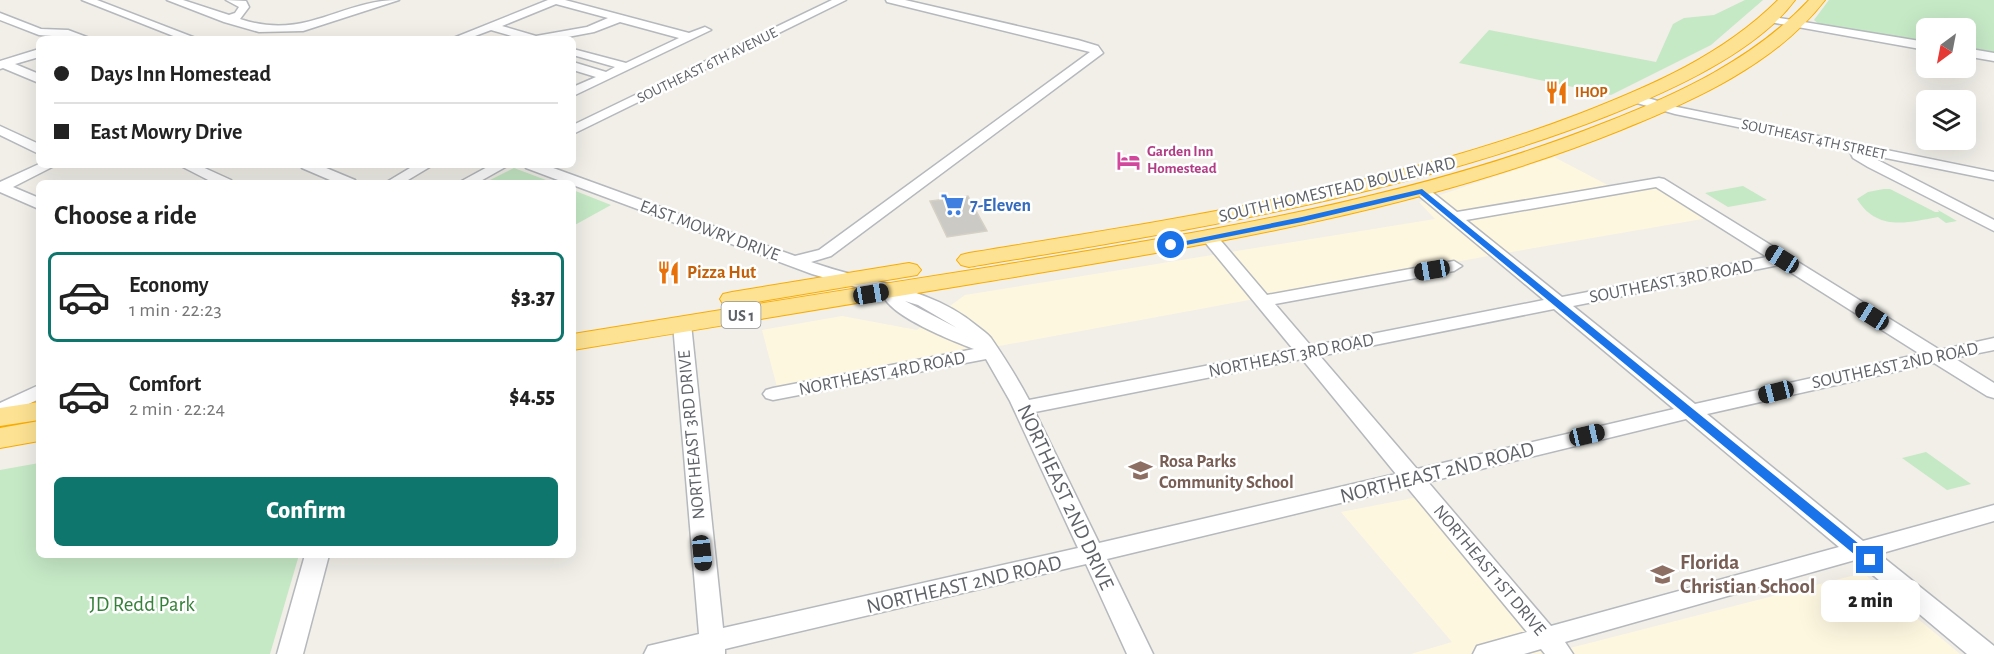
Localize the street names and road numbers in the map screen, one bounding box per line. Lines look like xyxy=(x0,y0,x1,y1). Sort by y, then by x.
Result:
street label: SOUTHEAST 6TH AVENUE xyxy=(635,25,780,106)
street label: SOUTHEAST 4TH STREET xyxy=(1740,117,1888,162)
street label: SOUTH HOMESTEAD BOULEVARD xyxy=(1217,154,1457,226)
street label: EAST MOWRY DRIVE xyxy=(637,197,782,265)
street label: SOUTHEAST 3RD ROAD xyxy=(1588,257,1755,307)
road number: US 1 xyxy=(722,302,760,328)
street label: NORTHEAST 3RD ROAD xyxy=(1207,331,1375,381)
street label: SOUTHEAST 2ND ROAD xyxy=(1810,340,1980,392)
street label: NORTHEAST 3RD DRIVE xyxy=(676,349,708,520)
street label: NORTHEAST 4RD ROAD xyxy=(797,349,967,399)
street label: NORTHEAST 2ND DRIVE xyxy=(1013,401,1118,593)
street label: NORTHEAST 2ND ROAD xyxy=(1338,438,1536,507)
street label: NORTHEAST 1ST DRIVE xyxy=(1430,502,1549,640)
street label: NORTHEAST 2ND ROAD xyxy=(865,552,1064,617)

